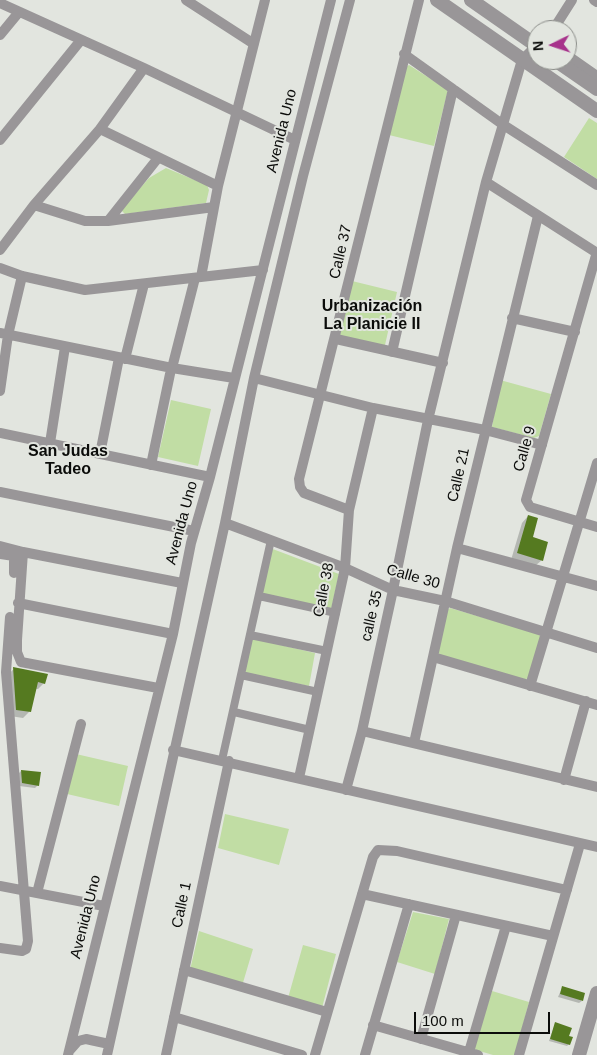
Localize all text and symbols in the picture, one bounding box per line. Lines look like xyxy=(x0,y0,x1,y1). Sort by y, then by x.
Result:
north arrow xyxy=(527,20,577,70)
text: N xyxy=(530,40,546,52)
street label: Avenida Uno xyxy=(263,87,301,175)
street label: Calle 37 xyxy=(326,223,356,281)
district label: Urbanización La Planicie II xyxy=(322,297,422,335)
street label: Calle 9 xyxy=(510,424,540,474)
district label: San Judas Tadeo xyxy=(28,442,108,480)
street label: Calle 21 xyxy=(444,446,474,504)
street label: Avenida Uno xyxy=(162,479,202,567)
street label: Calle 38 xyxy=(310,561,338,619)
street label: Calle 30 xyxy=(384,561,442,593)
street label: calle 35 xyxy=(357,589,387,643)
street label: Avenida Uno xyxy=(67,873,105,961)
street label: Calle 1 xyxy=(168,880,196,930)
scale bar xyxy=(417,1002,553,1034)
text: 100 m xyxy=(422,1012,464,1029)

